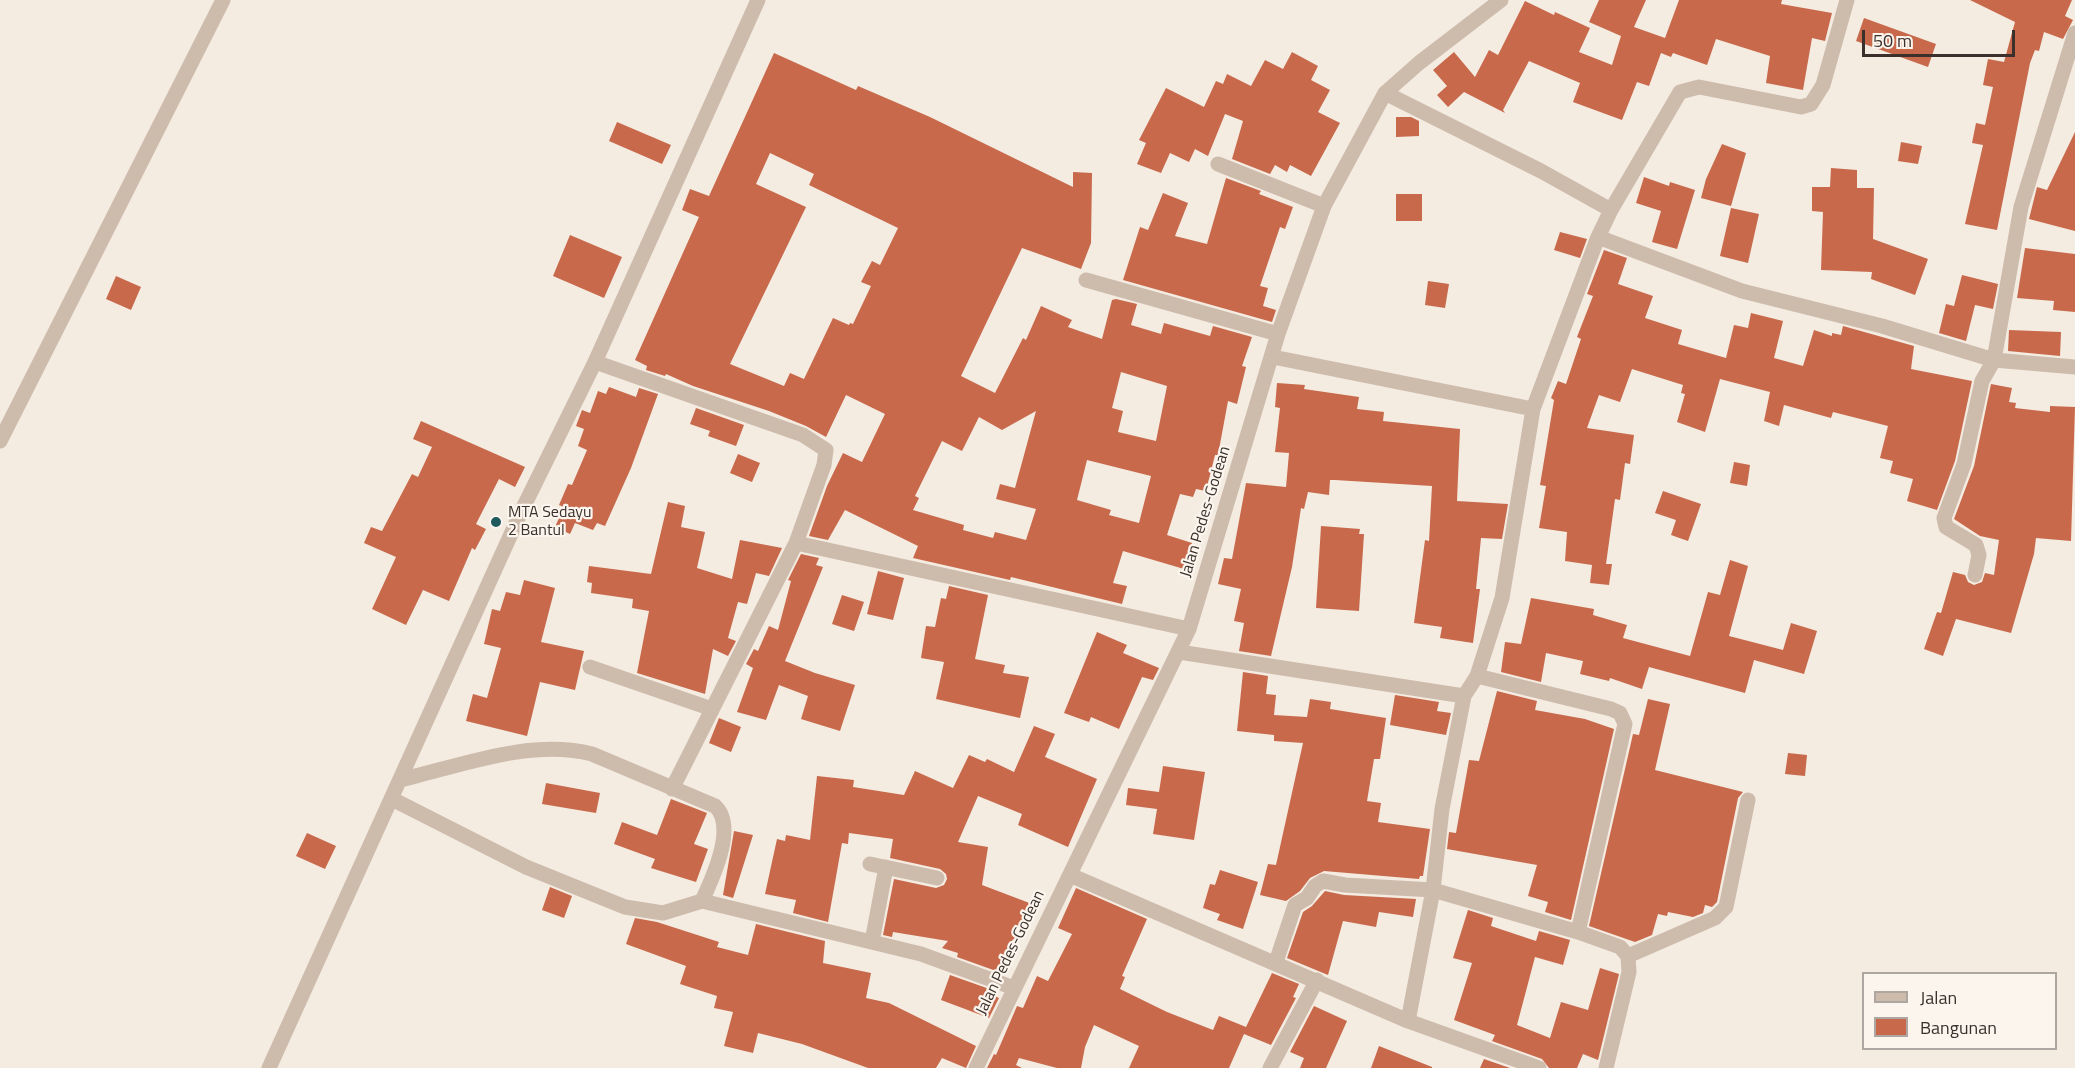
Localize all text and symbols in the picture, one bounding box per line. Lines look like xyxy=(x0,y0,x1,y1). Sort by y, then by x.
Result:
scale bar xyxy=(1865,18,2018,56)
text: 50 m xyxy=(1873,27,1912,54)
street label: Jalan Pedes-Godean xyxy=(1177,444,1235,580)
place label: MTA Sedayu 2 Bantul xyxy=(508,503,592,541)
marker: MTA Sedayu 2 Bantul xyxy=(489,515,503,529)
street label: Jalan Pedes-Godean xyxy=(973,888,1049,1018)
legend xyxy=(1862,972,2057,1050)
text: Jalan xyxy=(1920,984,1957,1011)
text: Bangunan xyxy=(1920,1014,1997,1041)

